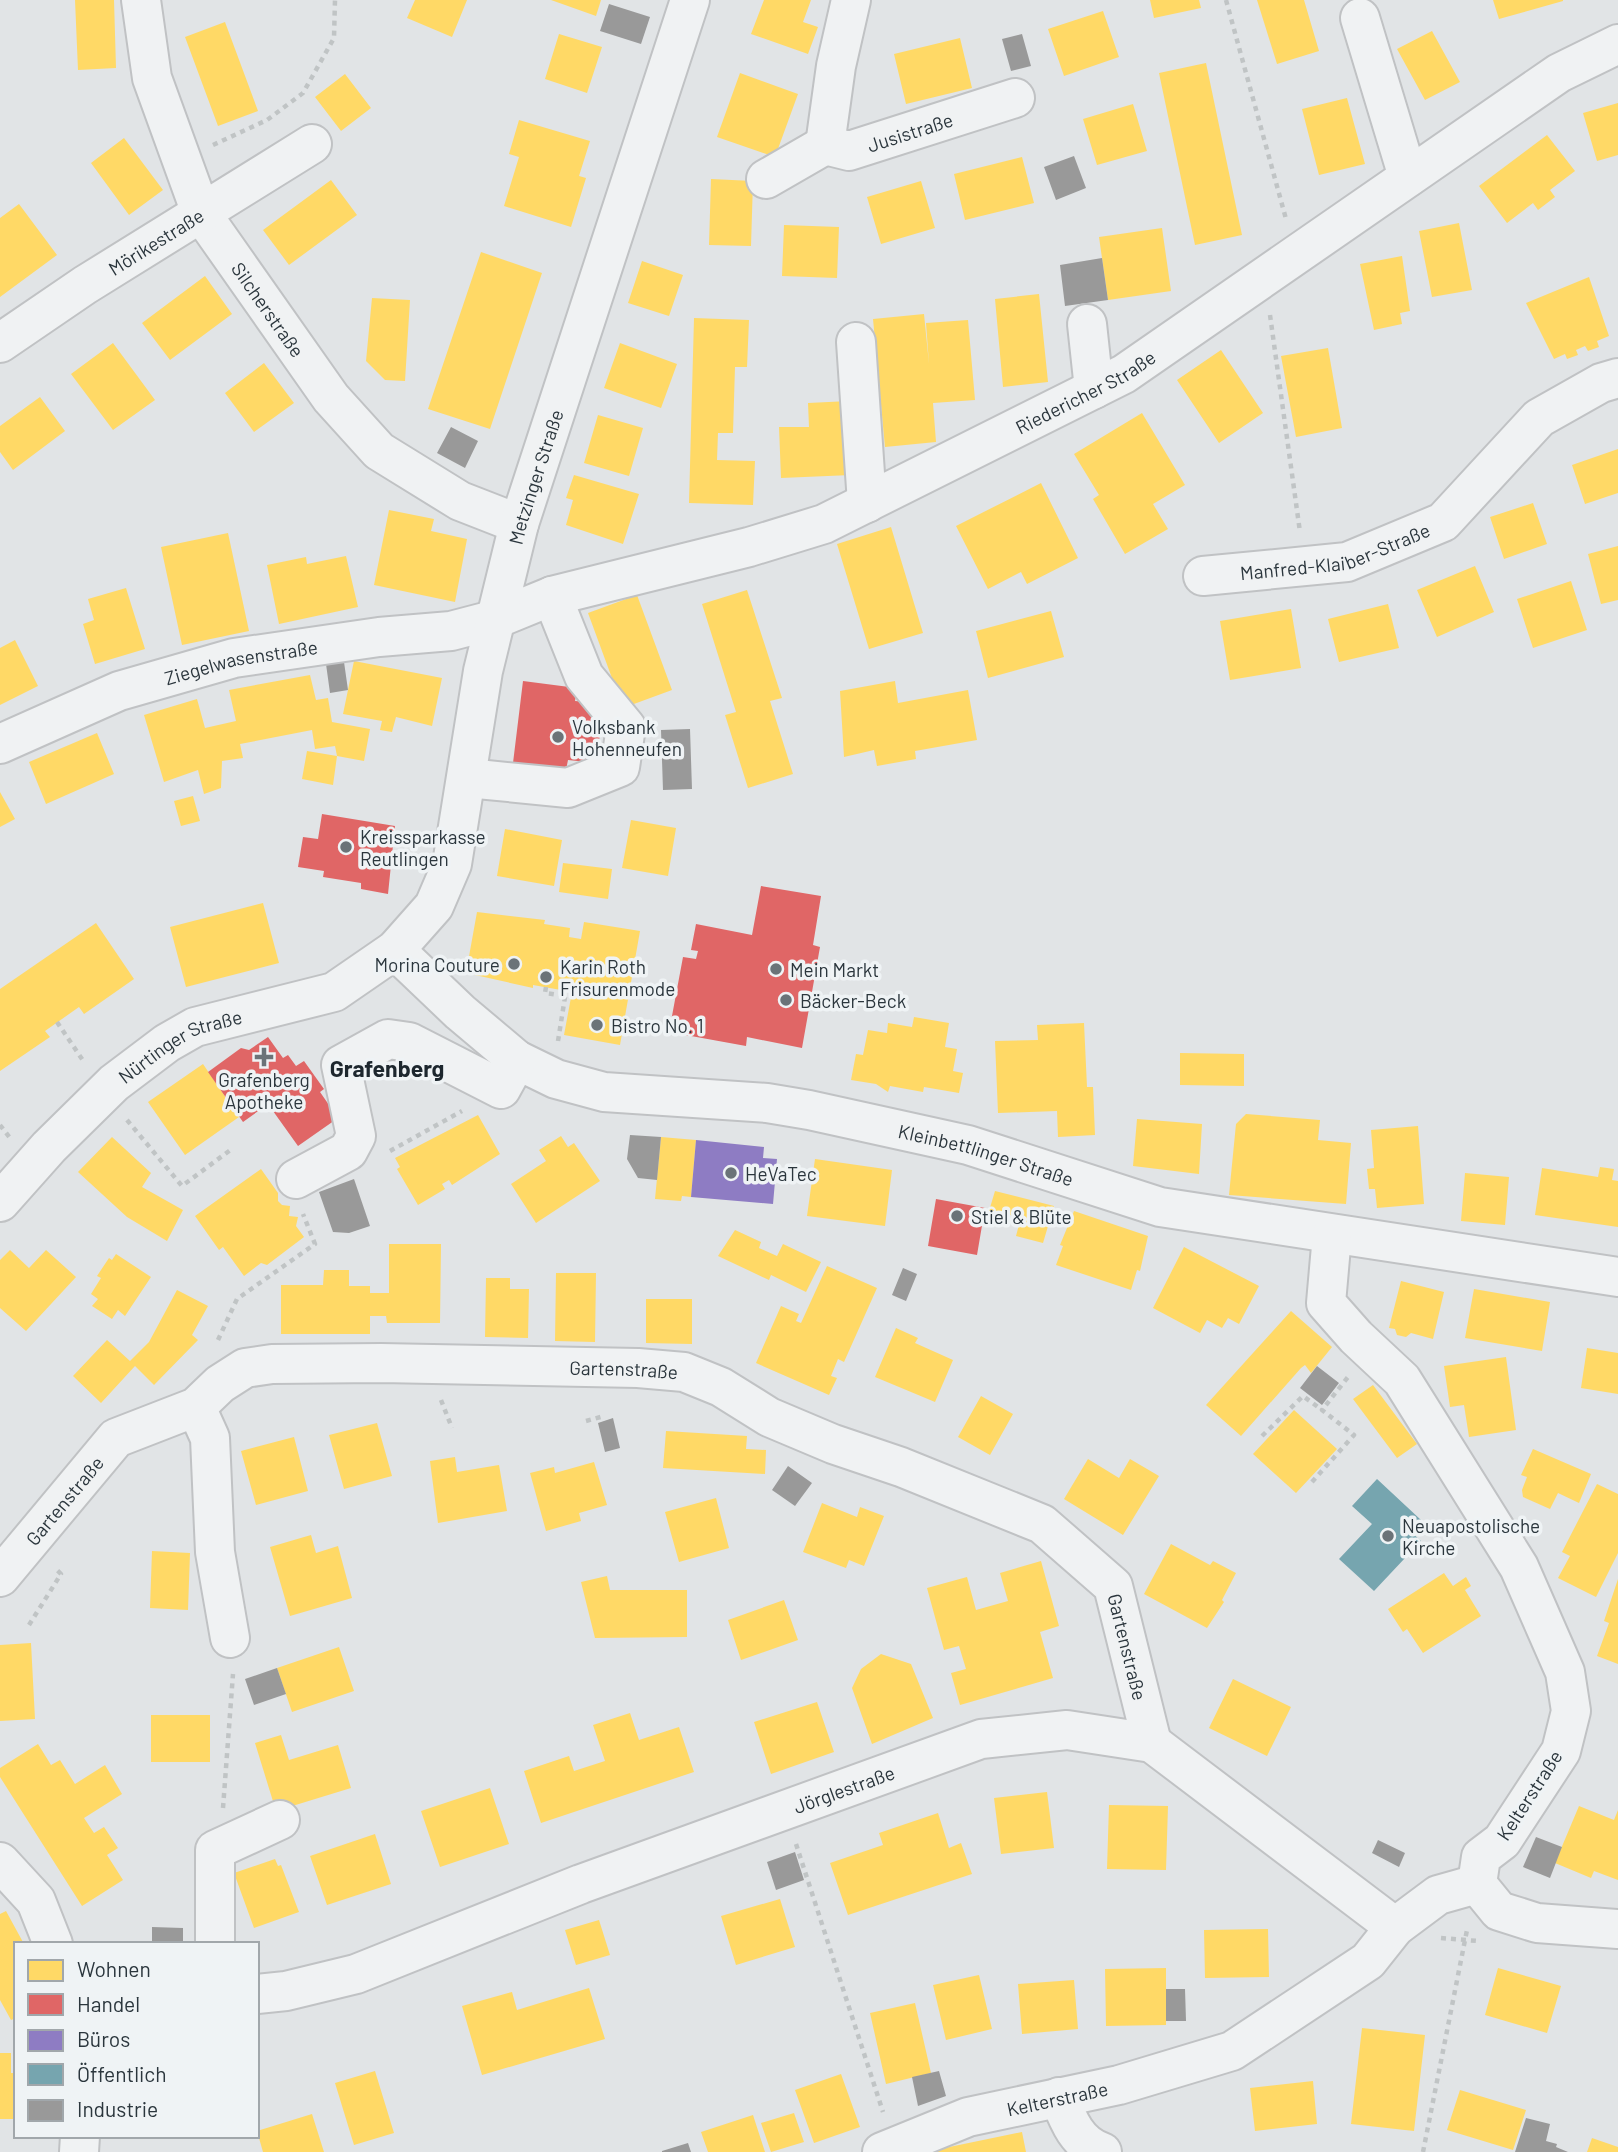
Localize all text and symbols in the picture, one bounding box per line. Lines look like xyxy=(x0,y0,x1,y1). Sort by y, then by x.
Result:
street label: Jusistraße xyxy=(864,107,955,156)
street label: Mörikestraße xyxy=(104,203,208,279)
street label: Silcherstraße xyxy=(227,257,310,361)
street label: Riedericher Straße xyxy=(1011,345,1159,438)
street label: Metzinger Straße xyxy=(503,406,567,547)
street label: Manfred-Klaiber-Straße xyxy=(1239,517,1433,584)
street label: Ziegelwasenstraße xyxy=(162,635,319,689)
place label: Volksbank Hohenneufen xyxy=(572,715,682,760)
marker: Volksbank Hohenneufen xyxy=(550,729,566,745)
place label: Kreissparkasse Reutlingen xyxy=(360,825,486,870)
marker: Kreissparkasse Reutlingen xyxy=(338,839,354,855)
place label: Morina Couture xyxy=(374,953,500,976)
place label: Karin Roth Frisurenmode xyxy=(560,955,675,1000)
marker: Morina Couture xyxy=(506,956,522,972)
place label: Mein Markt xyxy=(790,958,879,981)
marker: Mein Markt xyxy=(768,961,784,977)
marker: Karin Roth Frisurenmode xyxy=(538,969,554,985)
place label: Bäcker-Beck xyxy=(800,989,906,1012)
marker: Bäcker-Beck xyxy=(778,992,794,1008)
street label: Nürtinger Straße xyxy=(113,1004,244,1088)
place label: Bistro No. 1 xyxy=(611,1014,704,1037)
marker: Bistro No. 1 xyxy=(589,1017,605,1033)
marker: Grafenberg Apotheke xyxy=(256,1049,272,1065)
district label: Grafenberg xyxy=(330,1054,444,1082)
place label: Grafenberg Apotheke xyxy=(218,1068,310,1113)
street label: Kleinbettlinger Straße xyxy=(896,1119,1077,1190)
place label: HeVaTec xyxy=(745,1162,817,1185)
marker: HeVaTec xyxy=(723,1165,739,1181)
place label: Stiel & Blüte xyxy=(971,1205,1072,1228)
marker: Stiel & Blüte xyxy=(949,1208,965,1224)
street label: Gartenstraße xyxy=(569,1355,679,1383)
street label: Gartenstraße xyxy=(20,1451,108,1549)
place label: Neuapostolische Kirche xyxy=(1402,1514,1540,1559)
marker: Neuapostolische Kirche xyxy=(1380,1528,1396,1544)
street label: Gartenstraße xyxy=(1104,1591,1152,1702)
street label: Kelterstraße xyxy=(1491,1746,1567,1844)
street label: Jörglestraße xyxy=(790,1760,897,1818)
legend xyxy=(14,1942,259,2138)
text: Wohnen xyxy=(77,1956,151,1981)
text: Handel xyxy=(77,1991,140,2016)
text: Büros xyxy=(77,2026,130,2051)
text: Öffentlich xyxy=(77,2061,167,2086)
street label: Kelterstraße xyxy=(1004,2076,1110,2120)
text: Industrie xyxy=(77,2096,158,2121)

